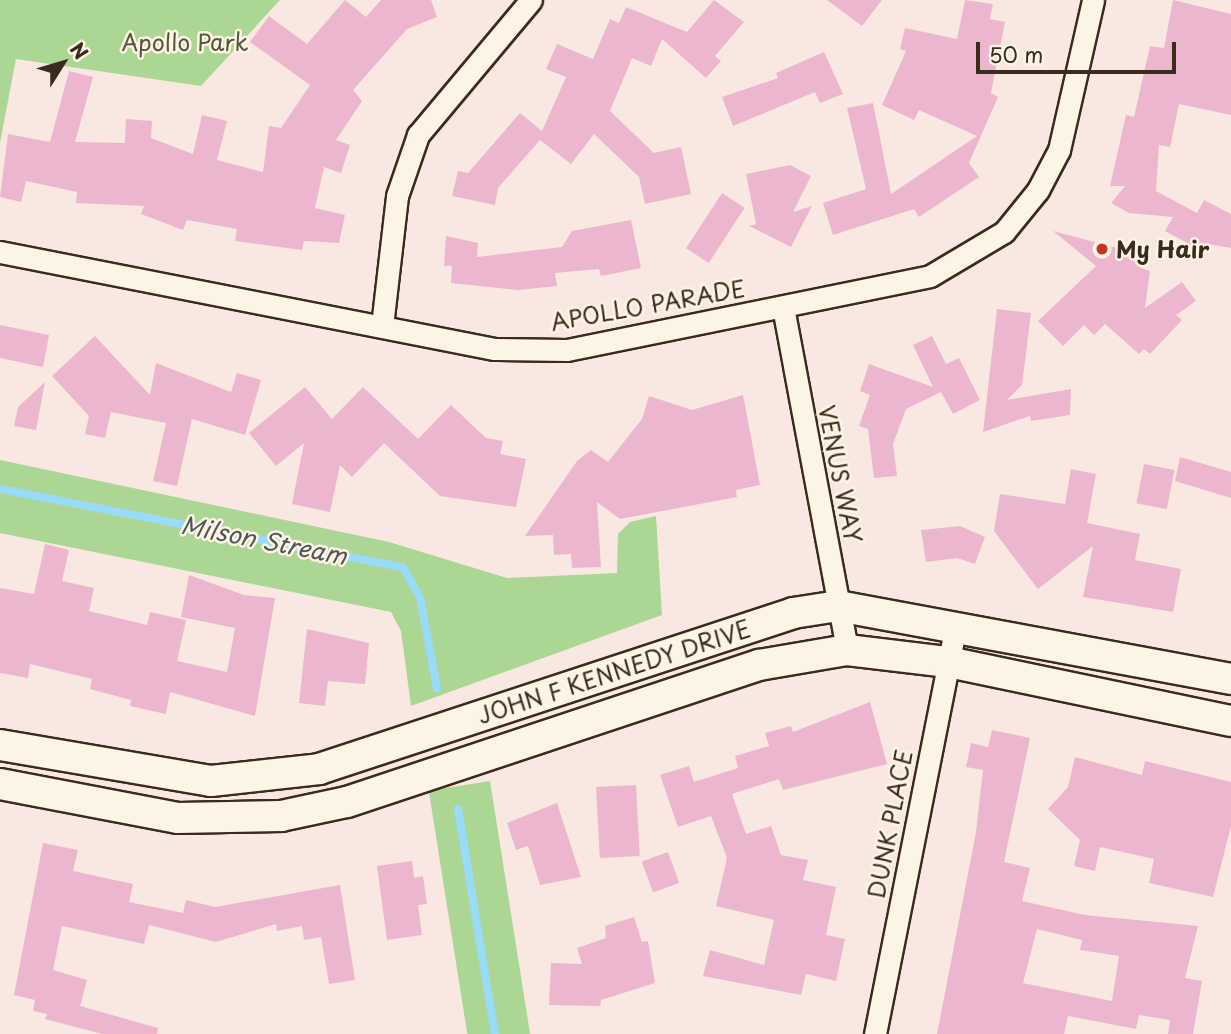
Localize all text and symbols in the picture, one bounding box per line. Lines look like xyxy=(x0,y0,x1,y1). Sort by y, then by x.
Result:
north arrow xyxy=(28,28,98,98)
park label: Apollo Park xyxy=(121,28,249,56)
scale bar xyxy=(979,28,1178,72)
text: N xyxy=(64,36,95,65)
text: 50 m xyxy=(989,38,1043,70)
place label: My Hair xyxy=(1116,235,1211,263)
marker: My Hair xyxy=(1094,241,1110,257)
street label: APOLLO PARADE xyxy=(548,274,748,336)
street label: VENUS WAY xyxy=(813,403,867,545)
water label: Milson Stream xyxy=(179,510,349,570)
street label: JOHN F KENNEDY DRIVE xyxy=(473,614,755,730)
street label: DUNK PLACE xyxy=(862,746,918,902)

